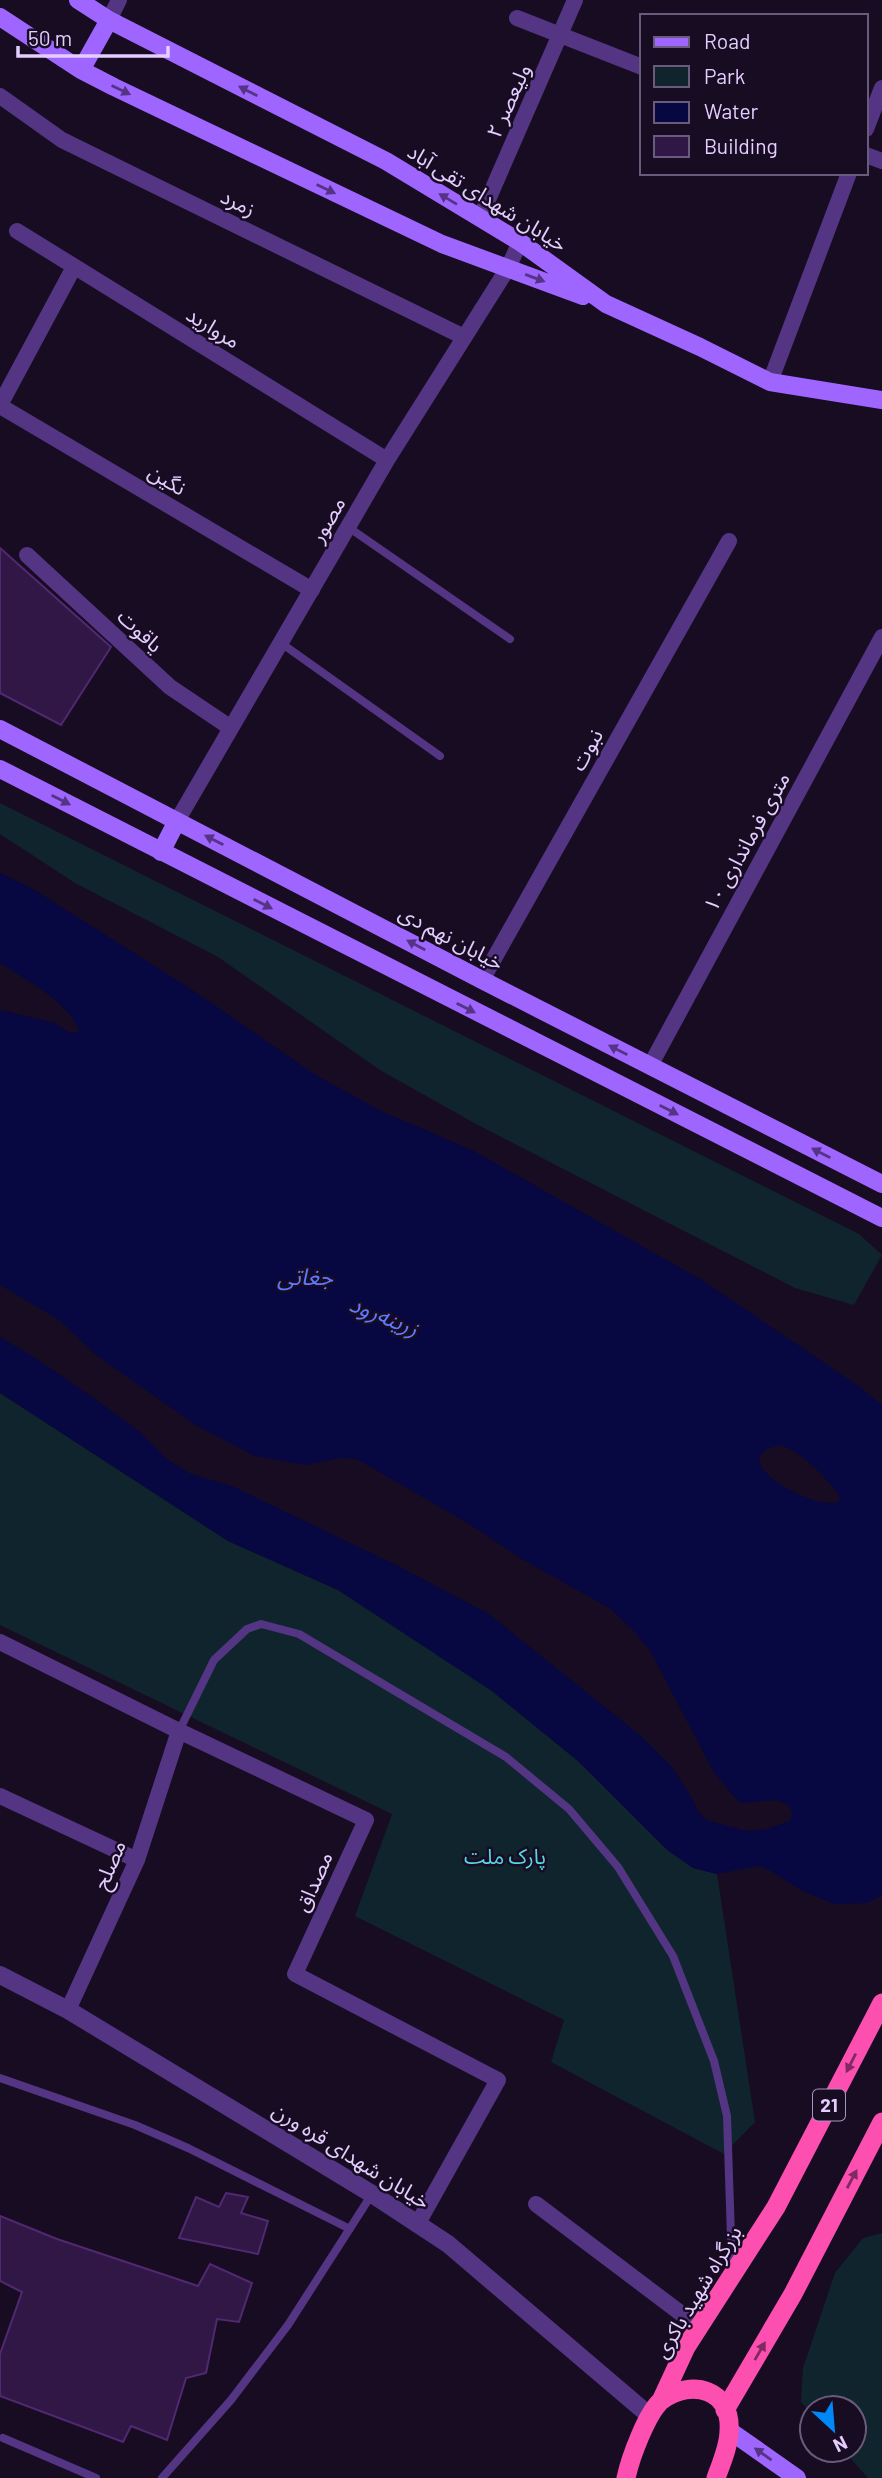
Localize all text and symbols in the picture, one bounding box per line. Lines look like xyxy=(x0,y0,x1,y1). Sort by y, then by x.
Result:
scale bar xyxy=(18,14,168,58)
legend xyxy=(640,14,868,175)
text: 50 m xyxy=(28,25,72,50)
text: Road xyxy=(704,28,750,53)
street label: ولیعصر ۲ xyxy=(480,60,536,142)
text: Park xyxy=(704,63,745,88)
one-way arrow xyxy=(111,85,131,96)
one-way arrow xyxy=(238,85,258,96)
text: Water xyxy=(704,98,759,123)
text: Building xyxy=(704,133,778,158)
street label: خیابان شهدای تقی آباد xyxy=(403,138,572,257)
street label: زمرد xyxy=(217,183,260,222)
one-way arrow xyxy=(316,183,336,194)
one-way arrow xyxy=(438,192,457,205)
one-way arrow xyxy=(525,273,546,284)
street label: مروارید xyxy=(182,301,245,354)
street label: نگین xyxy=(144,458,191,500)
street label: مصور xyxy=(303,492,351,548)
street label: یاقوت xyxy=(113,603,169,658)
street label: نبوت xyxy=(564,724,608,775)
street label: ۱۰ متری فرمانداری xyxy=(697,767,795,916)
one-way arrow xyxy=(51,795,71,806)
one-way arrow xyxy=(205,834,224,846)
one-way arrow xyxy=(253,898,273,910)
street label: خیابان نهم دی xyxy=(393,899,508,978)
one-way arrow xyxy=(406,940,426,951)
one-way arrow xyxy=(456,1002,476,1013)
one-way arrow xyxy=(608,1044,628,1055)
one-way arrow xyxy=(659,1105,679,1116)
one-way arrow xyxy=(811,1147,831,1158)
water label: جغاتی xyxy=(277,1262,333,1291)
water label: زرینه‌رود xyxy=(345,1289,424,1343)
street label: مصلح xyxy=(87,1836,134,1894)
park label: پارک ملت xyxy=(464,1843,546,1870)
street label: مصداق xyxy=(288,1847,337,1915)
one-way arrow xyxy=(845,2054,857,2074)
road number: 21 xyxy=(813,2090,845,2120)
street label: خیابان شهدای قره ورن xyxy=(268,2096,435,2214)
one-way arrow xyxy=(846,2169,858,2189)
street label: بزرگراه شهید باکری xyxy=(647,2221,747,2362)
one-way arrow xyxy=(753,2342,766,2361)
north arrow xyxy=(798,2394,868,2464)
text: N xyxy=(830,2432,851,2458)
one-way arrow xyxy=(754,2447,772,2461)

